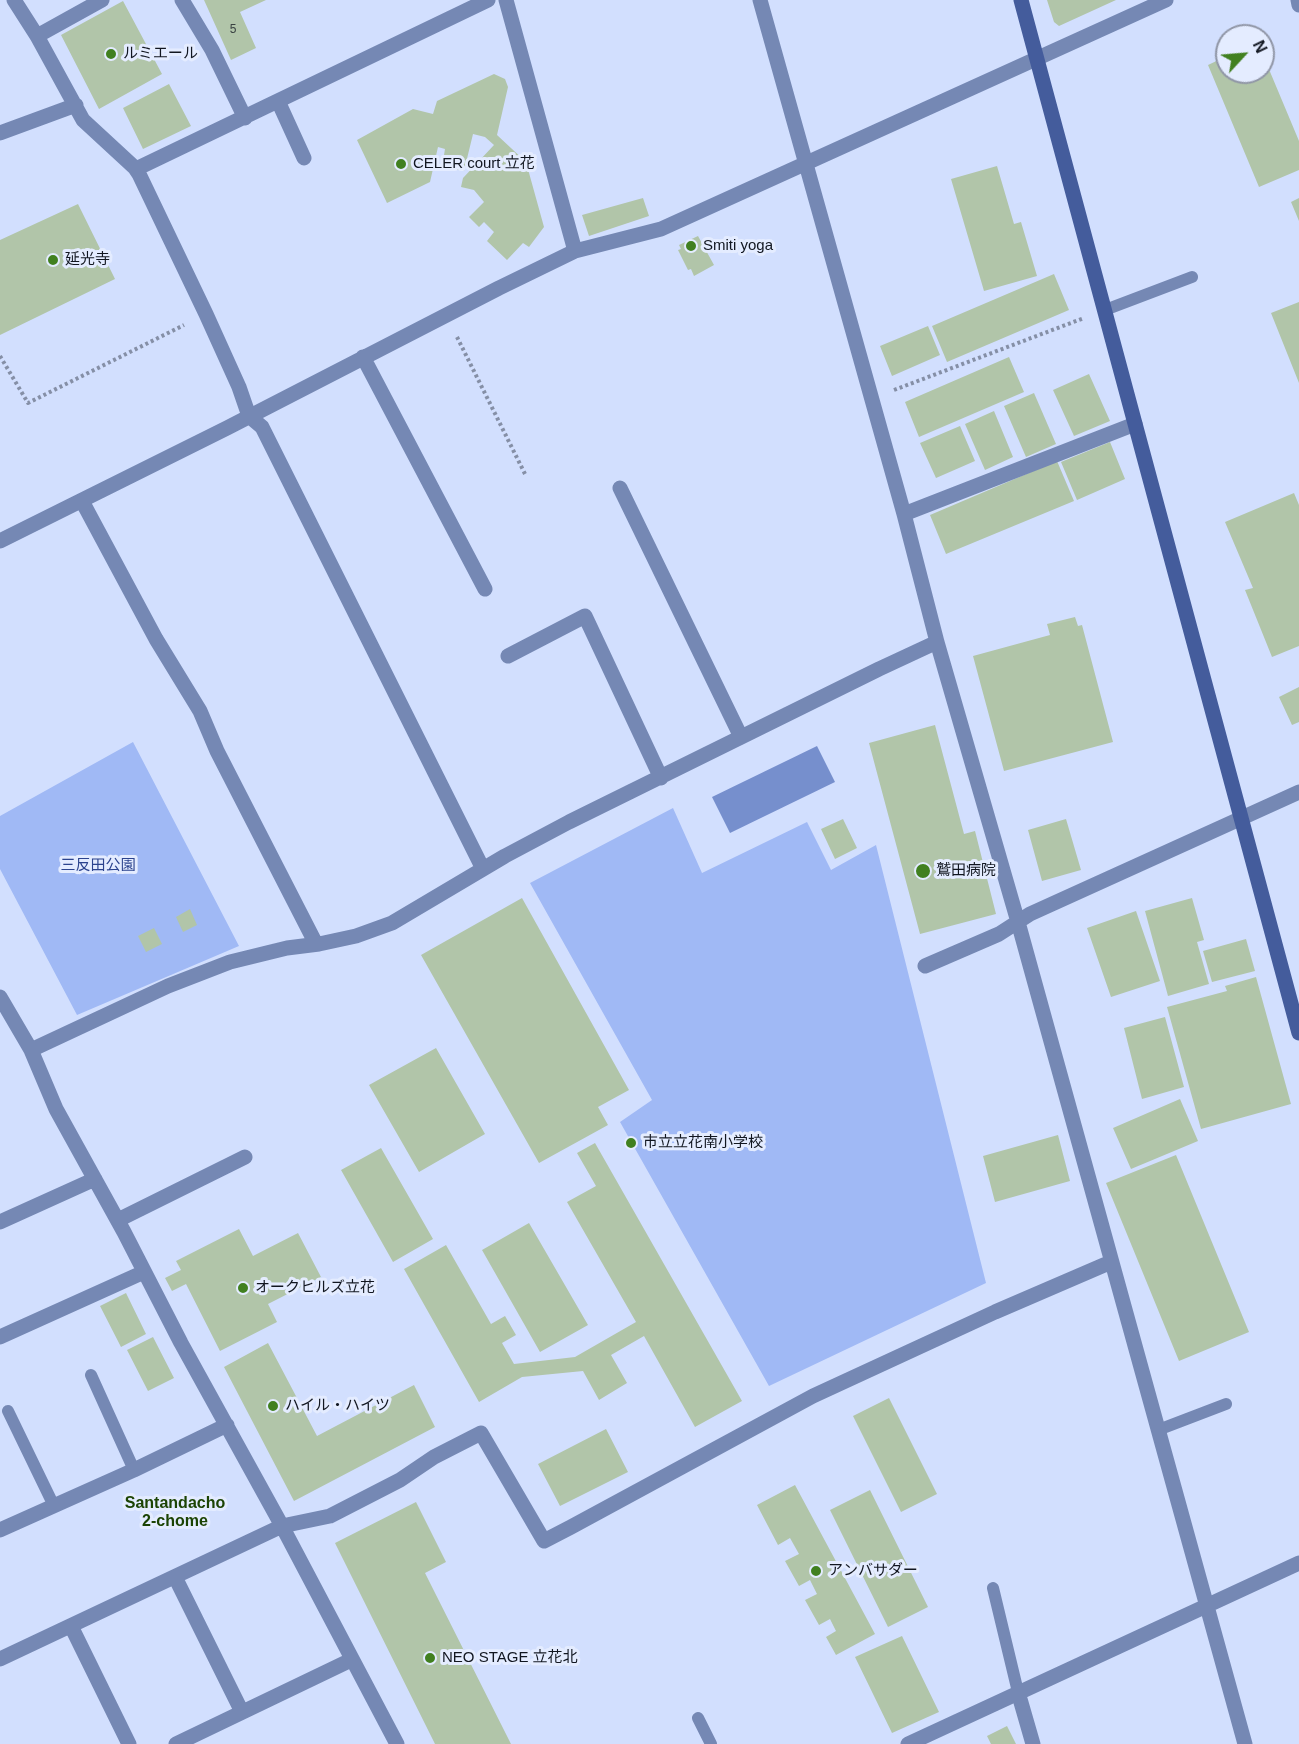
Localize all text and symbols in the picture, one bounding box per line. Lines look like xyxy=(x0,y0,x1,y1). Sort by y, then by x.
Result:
house number: 5 xyxy=(230,23,236,37)
north arrow xyxy=(1215,24,1275,84)
text: N xyxy=(1250,38,1270,56)
place label: ルミエール xyxy=(123,45,198,63)
marker: ルミエール xyxy=(104,47,118,61)
place label: CELER court 立花 xyxy=(413,155,535,173)
marker: CELER court 立花 xyxy=(394,157,408,171)
place label: Smiti yoga xyxy=(703,237,773,255)
marker: Smiti yoga xyxy=(684,239,698,253)
place label: 延光寺 xyxy=(65,251,110,269)
marker: 延光寺 xyxy=(46,253,60,267)
park label: 三反田公園 xyxy=(61,857,135,875)
marker: 鷲田病院 xyxy=(914,862,932,880)
place label: 鷲田病院 xyxy=(936,862,996,880)
place label: 市立立花南小学校 xyxy=(643,1134,763,1152)
marker: 市立立花南小学校 xyxy=(624,1136,638,1150)
place label: オークヒルズ立花 xyxy=(255,1279,375,1297)
marker: オークヒルズ立花 xyxy=(236,1281,250,1295)
place label: ハイル・ハイツ xyxy=(285,1397,390,1415)
marker: ハイル・ハイツ xyxy=(266,1399,280,1413)
district label: Santandacho 2-chome xyxy=(125,1494,225,1532)
place label: アンバサダー xyxy=(828,1562,918,1580)
marker: アンバサダー xyxy=(809,1564,823,1578)
place label: NEO STAGE 立花北 xyxy=(442,1649,578,1667)
marker: NEO STAGE 立花北 xyxy=(423,1651,437,1665)

